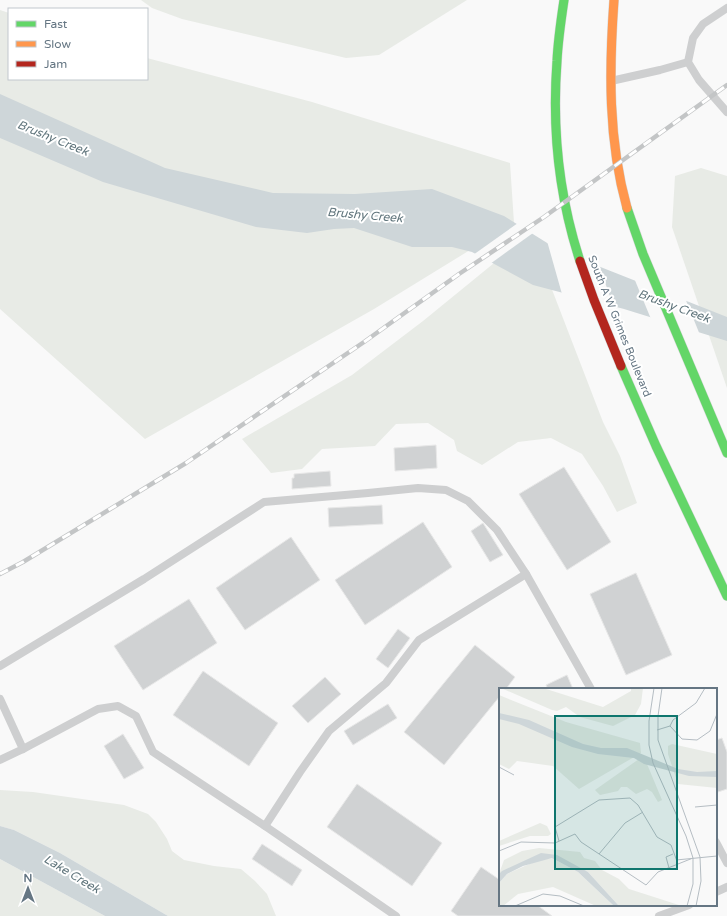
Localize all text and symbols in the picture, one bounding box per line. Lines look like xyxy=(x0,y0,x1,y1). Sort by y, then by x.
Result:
legend xyxy=(8,8,148,80)
text: Fast xyxy=(44,17,68,31)
text: Slow xyxy=(44,37,71,51)
text: Jam xyxy=(44,57,67,71)
water label: Brushy Creek xyxy=(15,117,92,159)
water label: Brushy Creek xyxy=(327,205,405,225)
street label: South A W Grimes Boulevard xyxy=(585,254,654,399)
water label: Brushy Creek xyxy=(636,287,713,326)
inset map xyxy=(499,688,717,906)
water label: Lake Creek xyxy=(41,852,104,897)
north arrow xyxy=(8,868,48,908)
text: N xyxy=(24,872,32,885)

